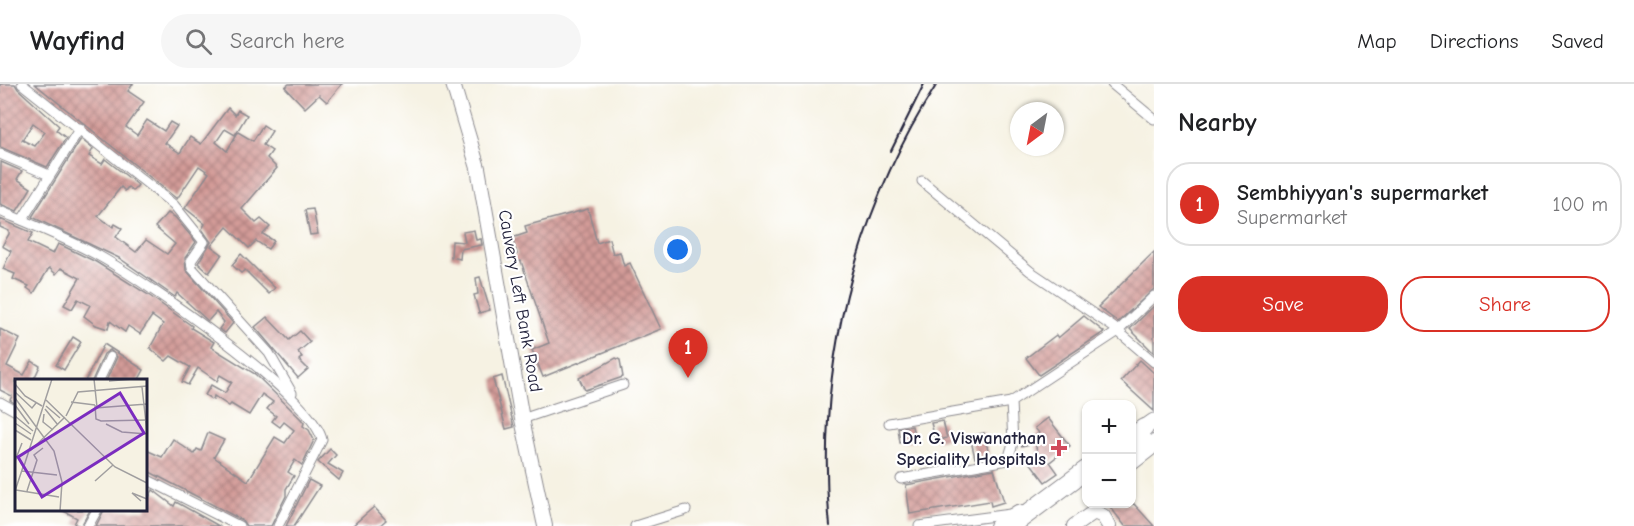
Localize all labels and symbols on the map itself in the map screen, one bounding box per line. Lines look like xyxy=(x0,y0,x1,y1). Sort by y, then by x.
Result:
north arrow xyxy=(1010,102,1064,156)
street label: Cauvery Left Bank Road xyxy=(494,208,546,394)
your location xyxy=(663,235,692,264)
pin: 1 xyxy=(668,328,708,378)
inset map xyxy=(15,379,147,511)
place label: Dr. G. Viswanathan Speciality Hospitals xyxy=(897,428,1046,470)
marker: Dr. G. Viswanathan Speciality Hospitals xyxy=(1050,439,1068,457)

